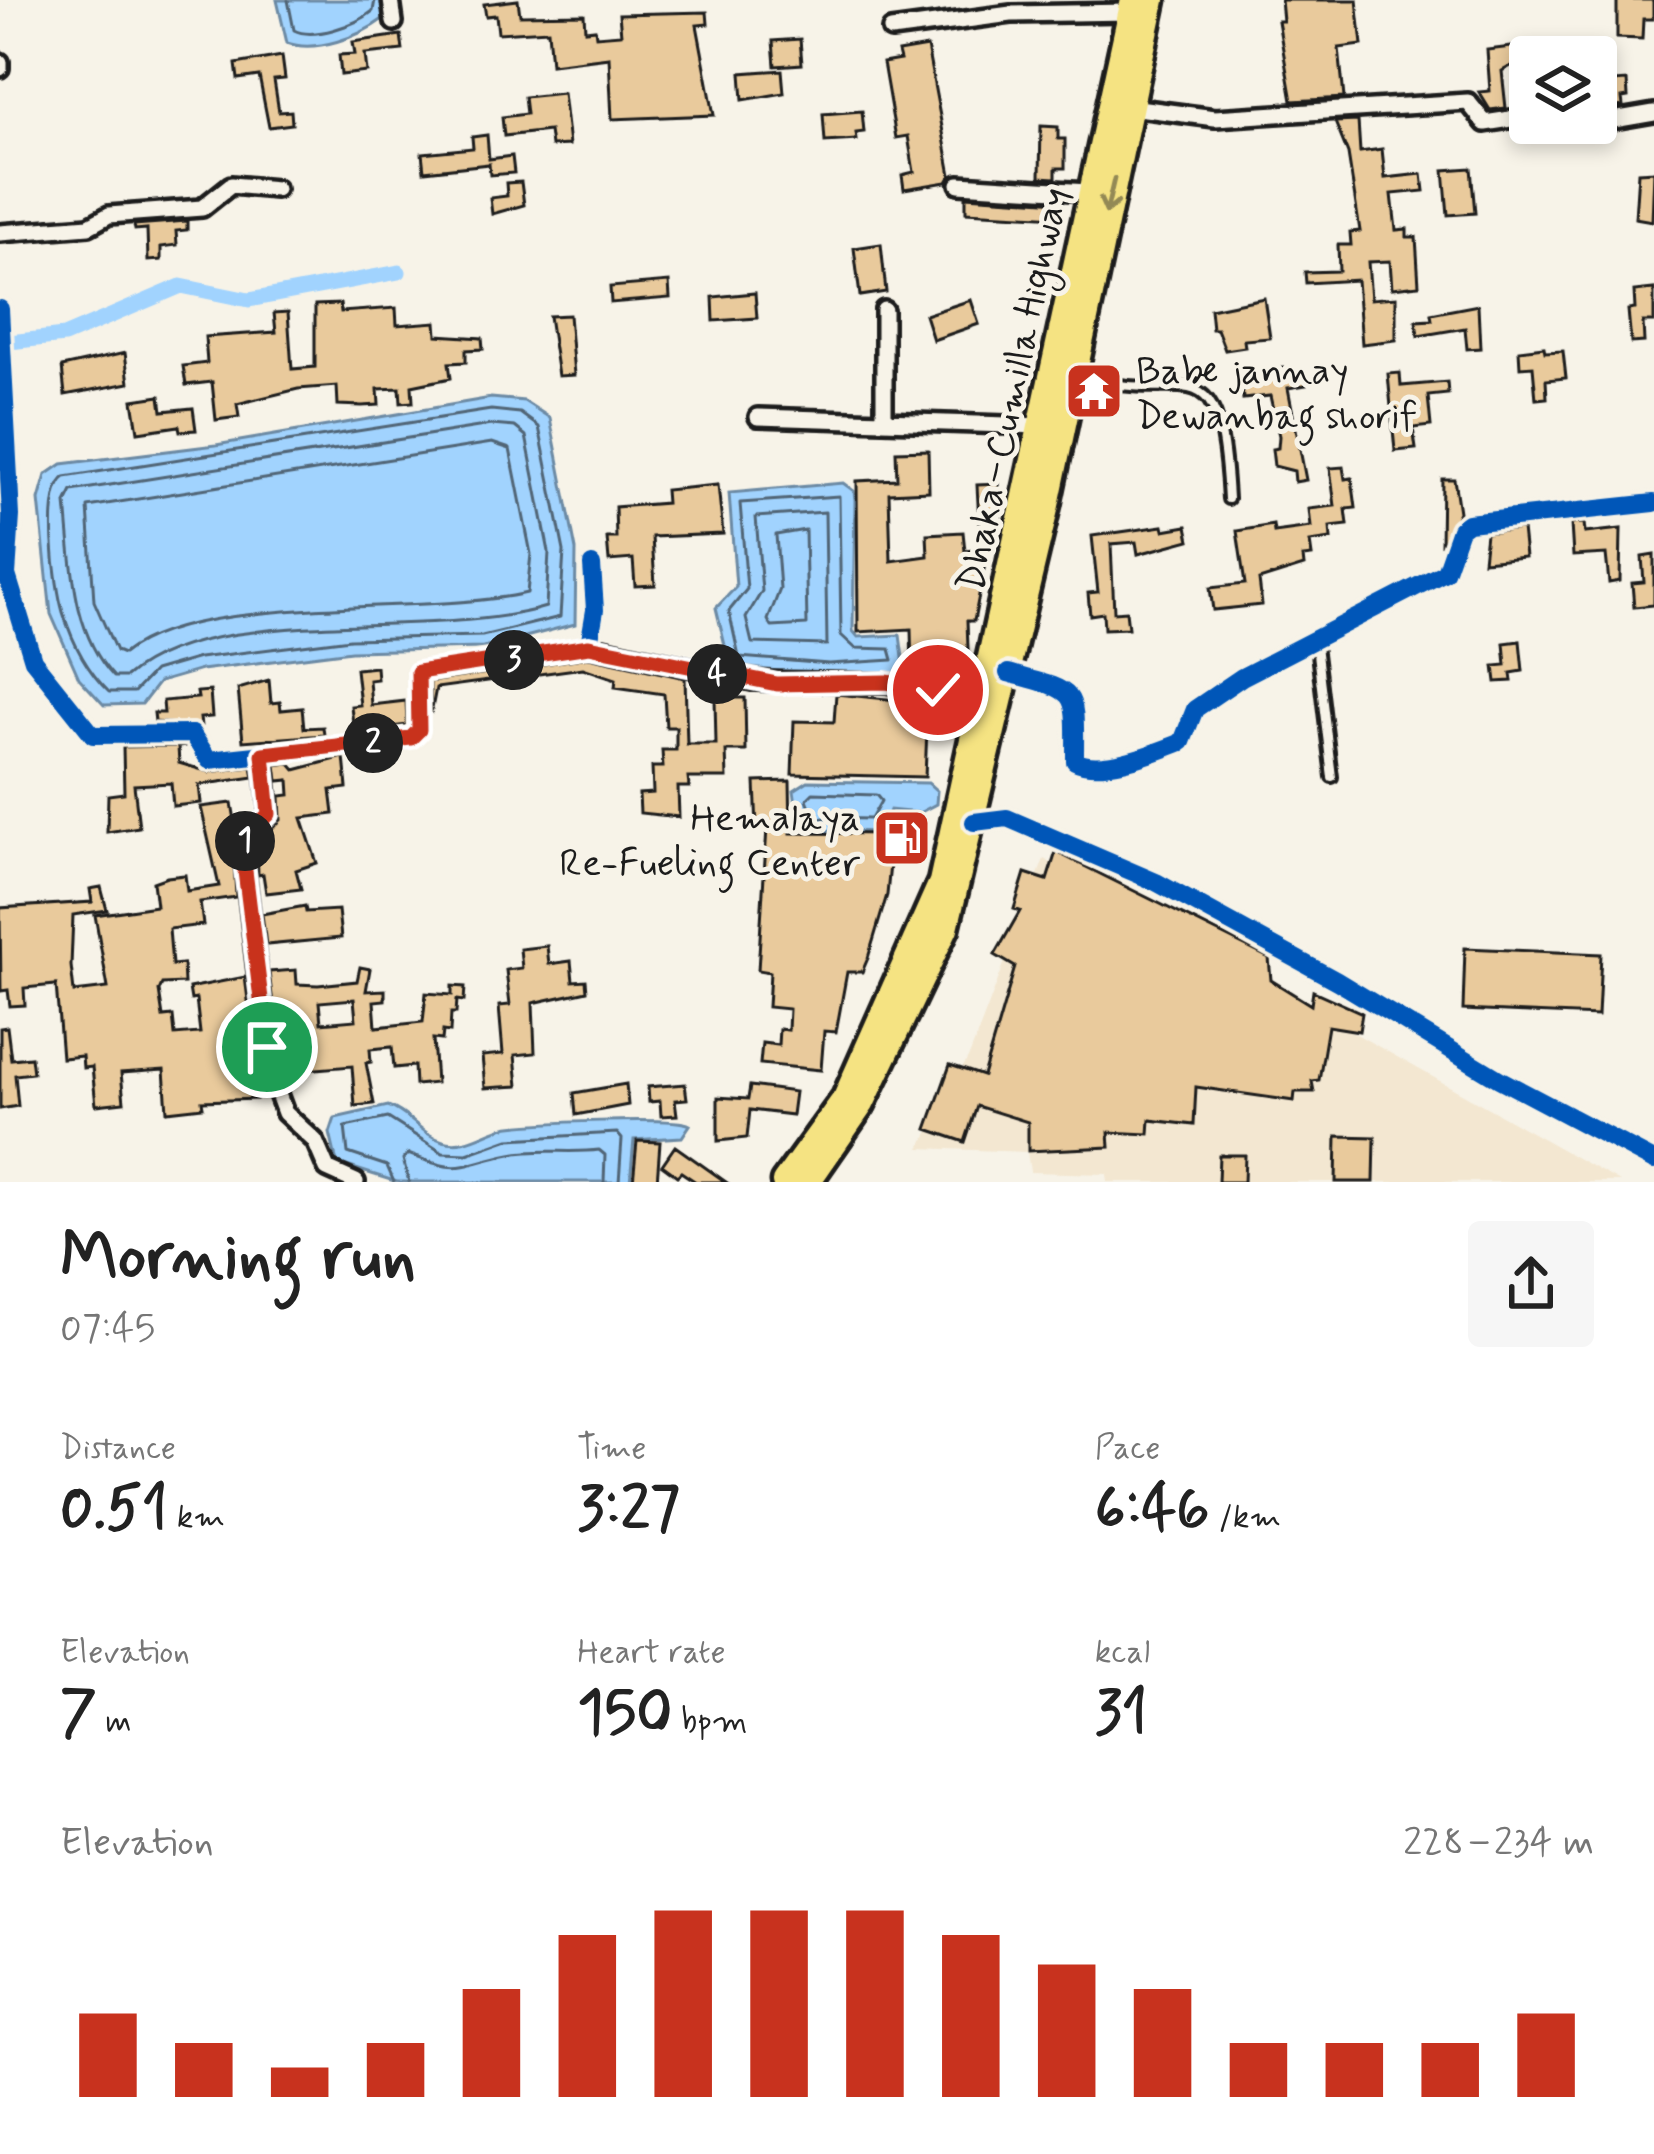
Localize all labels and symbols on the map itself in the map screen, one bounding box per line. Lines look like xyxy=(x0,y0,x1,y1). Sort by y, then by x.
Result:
one-way arrow xyxy=(1097,177,1120,215)
street label: Dhaka–Cumilla Highway xyxy=(947,183,1085,597)
place label: Babe jannay Dewanbag shorif xyxy=(1136,347,1417,446)
temple icon: Babe jannay Dewanbag shorif xyxy=(1063,360,1125,422)
pin: 3 xyxy=(484,630,544,690)
pin xyxy=(887,639,989,741)
pin: 4 xyxy=(687,644,747,704)
pin: 2 xyxy=(343,713,403,773)
place label: Hemalaya Re-Fueling Center xyxy=(559,794,861,893)
fuel station icon: Hemalaya Re-Fueling Center xyxy=(871,807,933,869)
pin: 1 xyxy=(215,811,275,871)
pin xyxy=(216,996,318,1098)

